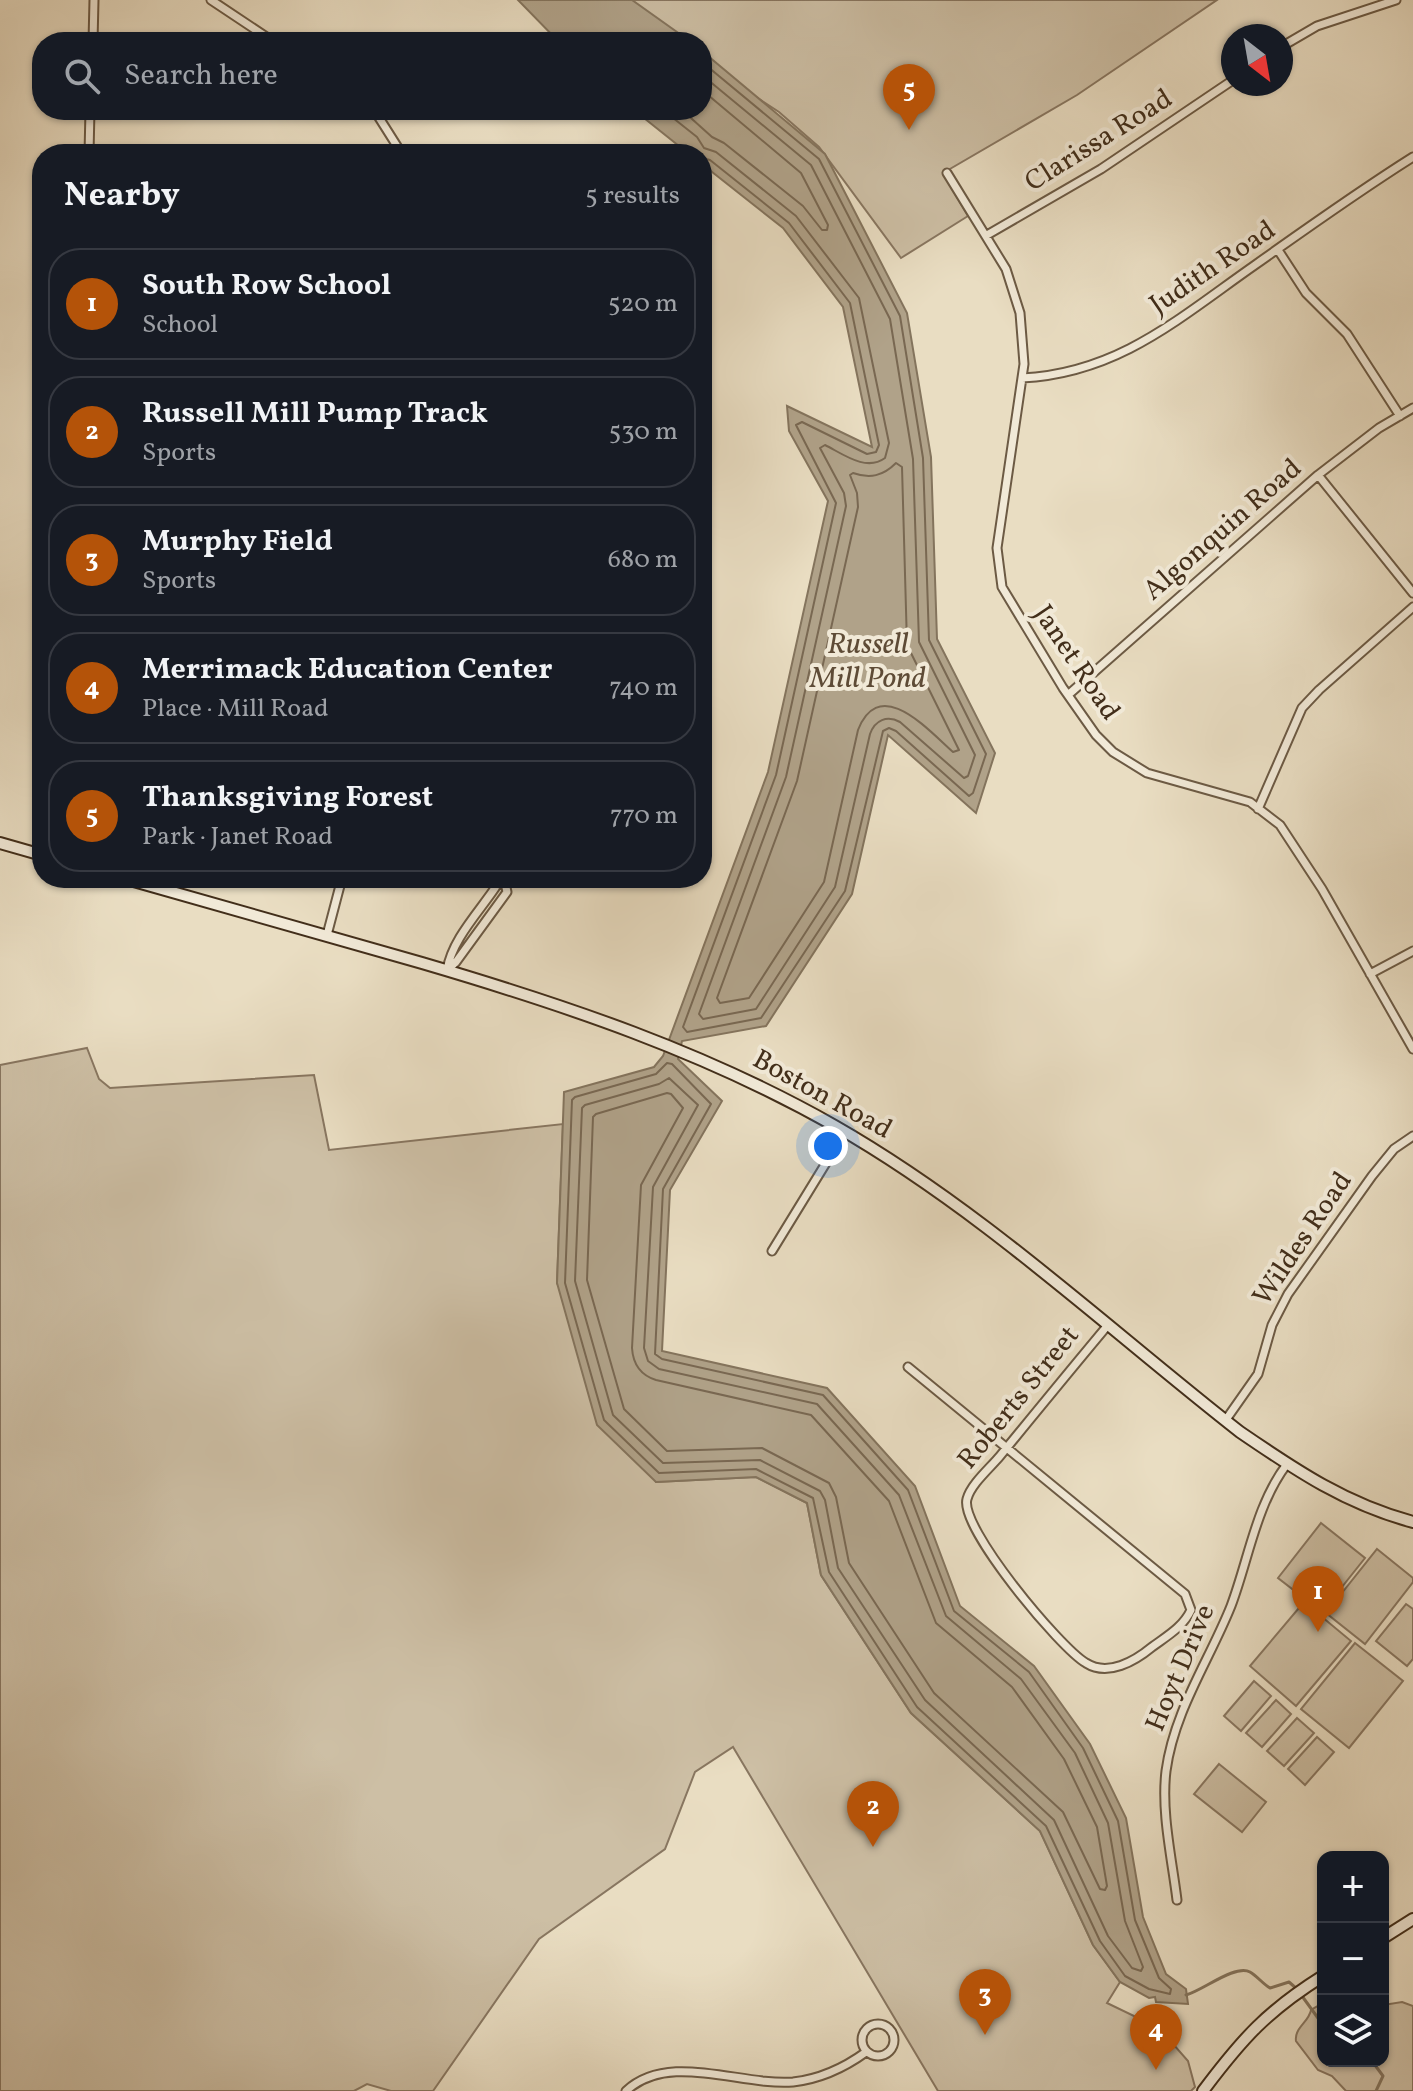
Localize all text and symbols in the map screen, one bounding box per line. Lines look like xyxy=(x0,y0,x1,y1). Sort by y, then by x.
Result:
north arrow xyxy=(1221,24,1293,96)
search box xyxy=(32,32,712,120)
icon: search xyxy=(60,54,104,98)
text: Search here xyxy=(124,55,278,97)
pin: 5 xyxy=(883,64,935,130)
street label: Clarissa Road xyxy=(1018,80,1180,202)
text: Nearby xyxy=(64,173,180,220)
text: 5 results xyxy=(585,178,680,214)
street label: Judith Road xyxy=(1142,211,1284,325)
text: South Row School xyxy=(142,265,391,307)
text: 1 xyxy=(87,286,97,322)
text: 520 m xyxy=(608,286,678,322)
text: School xyxy=(142,307,218,343)
text: Russell Mill Pump Track xyxy=(142,393,488,435)
text: 2 xyxy=(85,414,99,450)
text: 530 m xyxy=(609,414,678,450)
text: Sports xyxy=(142,435,216,471)
street label: Algonquin Road xyxy=(1135,450,1311,610)
text: Murphy Field xyxy=(142,521,333,563)
text: 3 xyxy=(85,542,99,578)
text: 680 m xyxy=(608,542,678,578)
text: Sports xyxy=(142,563,216,599)
street label: Janet Road xyxy=(1023,597,1129,729)
water label: Russell Mill Pond xyxy=(809,624,926,700)
text: Merrimack Education Center xyxy=(142,649,552,691)
text: 4 xyxy=(84,670,100,706)
text: 740 m xyxy=(609,670,678,706)
text: Place · Mill Road xyxy=(142,691,329,727)
text: Thanksgiving Forest xyxy=(142,777,433,819)
text: 5 xyxy=(86,798,98,834)
text: 770 m xyxy=(610,798,678,834)
text: Park · Janet Road xyxy=(142,819,333,855)
street label: Boston Road xyxy=(745,1041,899,1149)
your location xyxy=(808,1126,848,1166)
street label: Wildes Road xyxy=(1244,1164,1362,1314)
street label: Roberts Street xyxy=(949,1318,1089,1478)
pin: 1 xyxy=(1292,1566,1344,1632)
street label: Hoyt Drive xyxy=(1137,1598,1225,1738)
pin: 2 xyxy=(847,1781,899,1847)
map controls xyxy=(1317,1851,1389,2067)
button: + xyxy=(1317,1851,1389,1923)
button: − xyxy=(1317,1923,1389,1995)
pin: 3 xyxy=(959,1969,1011,2035)
button: layers xyxy=(1317,1995,1389,2067)
pin: 4 xyxy=(1130,2004,1182,2070)

